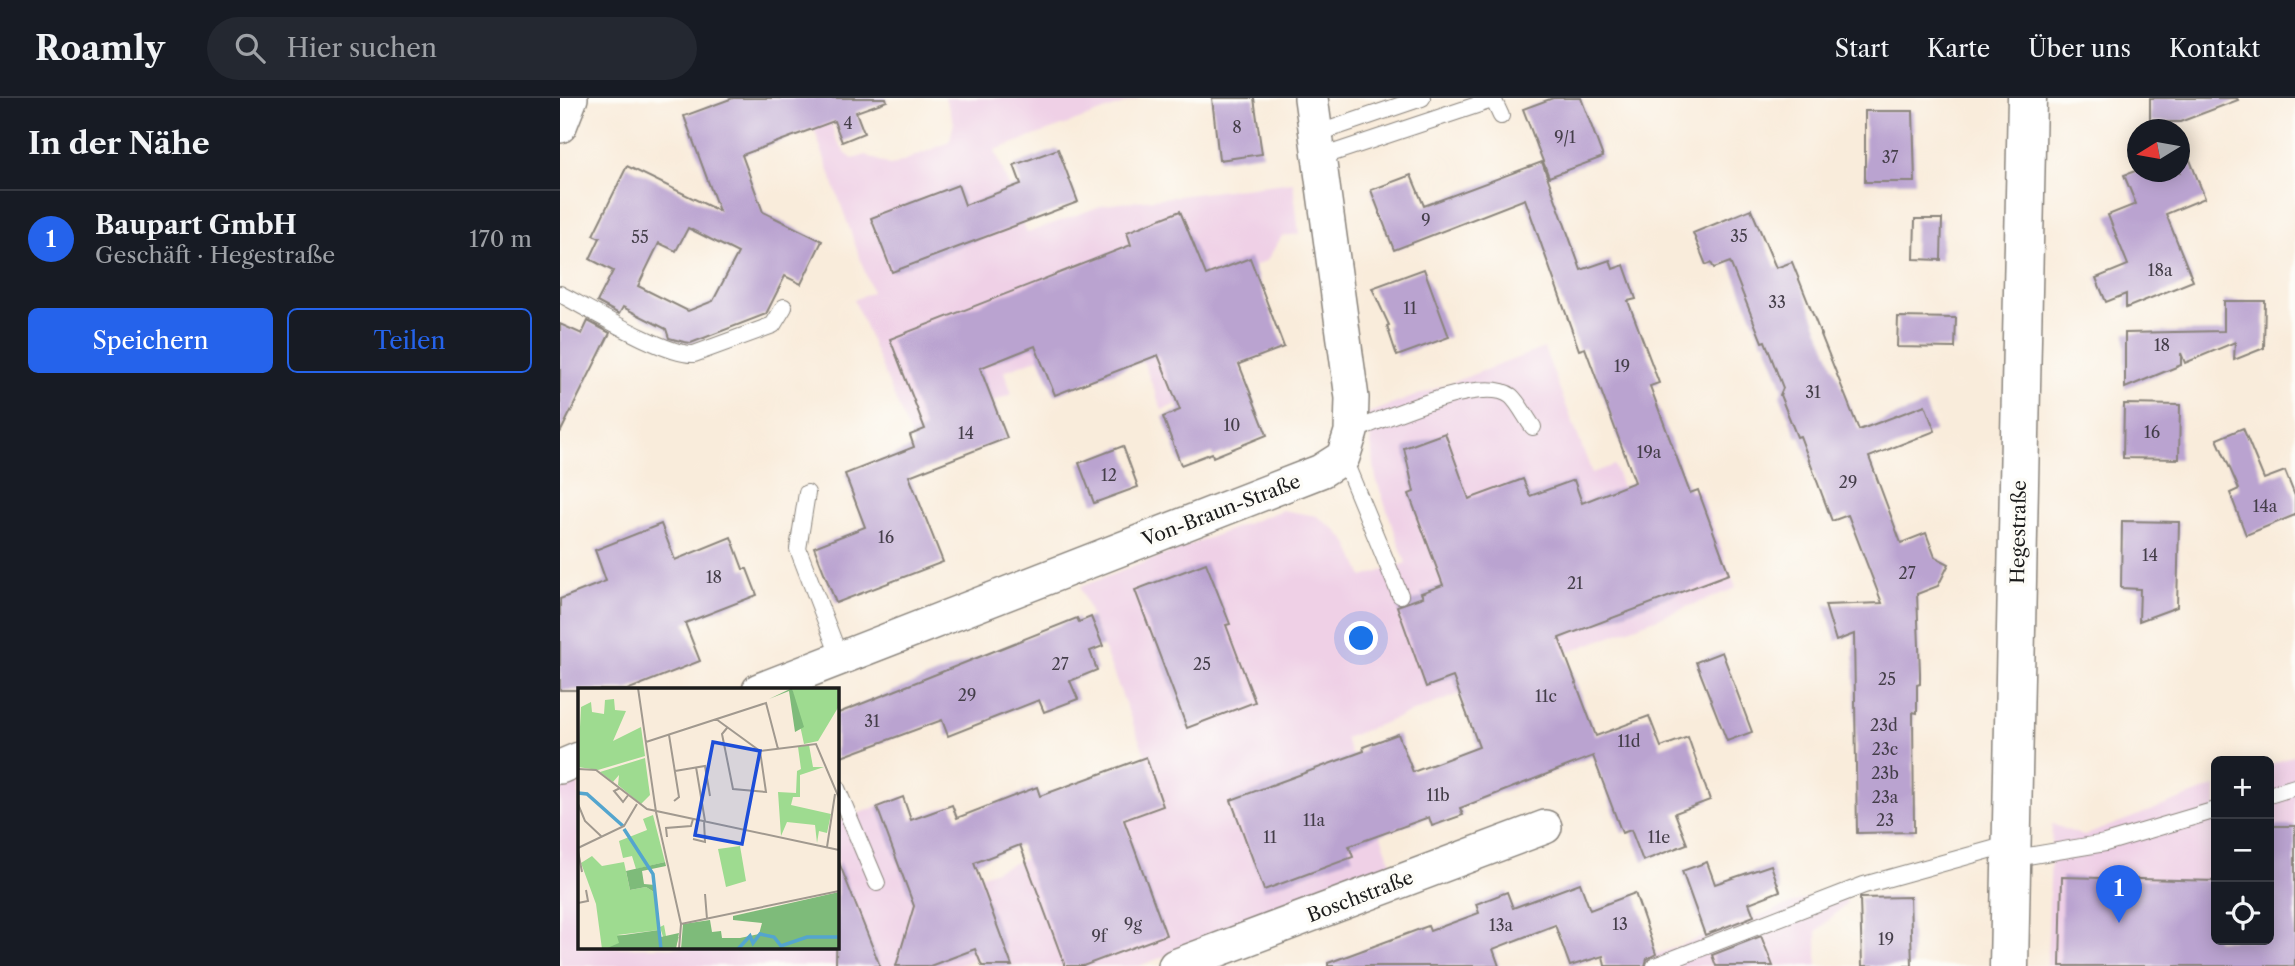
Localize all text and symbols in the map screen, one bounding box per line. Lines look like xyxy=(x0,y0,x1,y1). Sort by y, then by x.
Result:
search box xyxy=(207,17,697,80)
text: Roamly xyxy=(35,28,165,69)
icon: search xyxy=(231,29,269,67)
text: Hier suchen xyxy=(287,32,437,64)
text: Start xyxy=(1835,34,1889,63)
text: Karte xyxy=(1927,34,1990,63)
text: Über uns xyxy=(2028,34,2131,63)
text: Kontakt xyxy=(2169,34,2260,63)
house number: 4 xyxy=(843,113,853,133)
house number: 8 xyxy=(1232,117,1242,137)
north arrow xyxy=(2127,119,2190,182)
text: In der Nähe xyxy=(28,125,210,162)
house number: 9/1 xyxy=(1554,127,1576,147)
house number: 37 xyxy=(1882,147,1898,167)
text: Baupart GmbH xyxy=(95,209,297,241)
house number: 9 xyxy=(1421,210,1431,230)
text: 1 xyxy=(46,225,56,253)
text: 170 m xyxy=(469,225,532,253)
house number: 35 xyxy=(1730,226,1748,246)
house number: 55 xyxy=(631,227,649,247)
text: Geschäft · Hegestraße xyxy=(95,241,335,269)
house number: 18a xyxy=(2148,260,2173,280)
house number: 33 xyxy=(1768,292,1786,312)
house number: 11 xyxy=(1403,298,1417,318)
button: Speichern xyxy=(28,308,273,373)
button: Teilen xyxy=(287,308,532,373)
house number: 18 xyxy=(2154,335,2170,355)
house number: 19 xyxy=(1614,356,1630,376)
house number: 31 xyxy=(1805,382,1821,402)
house number: 10 xyxy=(1224,415,1240,435)
house number: 16 xyxy=(2144,422,2160,442)
house number: 14 xyxy=(958,423,974,443)
house number: 19a xyxy=(1637,442,1662,462)
house number: 12 xyxy=(1101,465,1117,485)
street label: Von-Braun-Straße xyxy=(1138,470,1303,552)
house number: 29 xyxy=(1839,472,1857,492)
street label: Hegestraße xyxy=(2006,480,2031,584)
house number: 14a xyxy=(2253,496,2278,516)
house number: 16 xyxy=(878,527,894,547)
house number: 14 xyxy=(2142,545,2158,565)
house number: 27 xyxy=(1898,563,1916,583)
house number: 18 xyxy=(706,567,722,587)
house number: 21 xyxy=(1567,573,1583,593)
your location xyxy=(1344,621,1378,655)
house number: 27 xyxy=(1051,654,1069,674)
house number: 25 xyxy=(1193,654,1211,674)
house number: 25 xyxy=(1878,669,1896,689)
house number: 29 xyxy=(958,685,976,705)
house number: 11c xyxy=(1535,686,1557,706)
inset map xyxy=(578,688,838,948)
house number: 31 xyxy=(864,711,880,731)
house number: 23d xyxy=(1870,715,1898,735)
house number: 11d xyxy=(1617,731,1641,751)
house number: 23c xyxy=(1872,739,1898,759)
map controls xyxy=(2211,756,2274,945)
button: + xyxy=(2211,756,2274,819)
house number: 23b xyxy=(1871,763,1899,783)
house number: 11b xyxy=(1426,785,1450,805)
house number: 23a xyxy=(1872,787,1899,807)
house number: 11a xyxy=(1303,810,1326,830)
house number: 23 xyxy=(1876,810,1894,830)
button: − xyxy=(2211,819,2274,882)
house number: 11 xyxy=(1263,827,1277,847)
house number: 11e xyxy=(1648,827,1670,847)
pin: 1 xyxy=(2096,865,2142,923)
street label: Boschstraße xyxy=(1304,866,1416,927)
button: locate xyxy=(2211,882,2274,945)
house number: 9g xyxy=(1124,914,1142,934)
house number: 13 xyxy=(1612,914,1628,934)
house number: 13a xyxy=(1489,915,1514,935)
house number: 9f xyxy=(1091,926,1109,946)
house number: 19 xyxy=(1878,929,1894,949)

